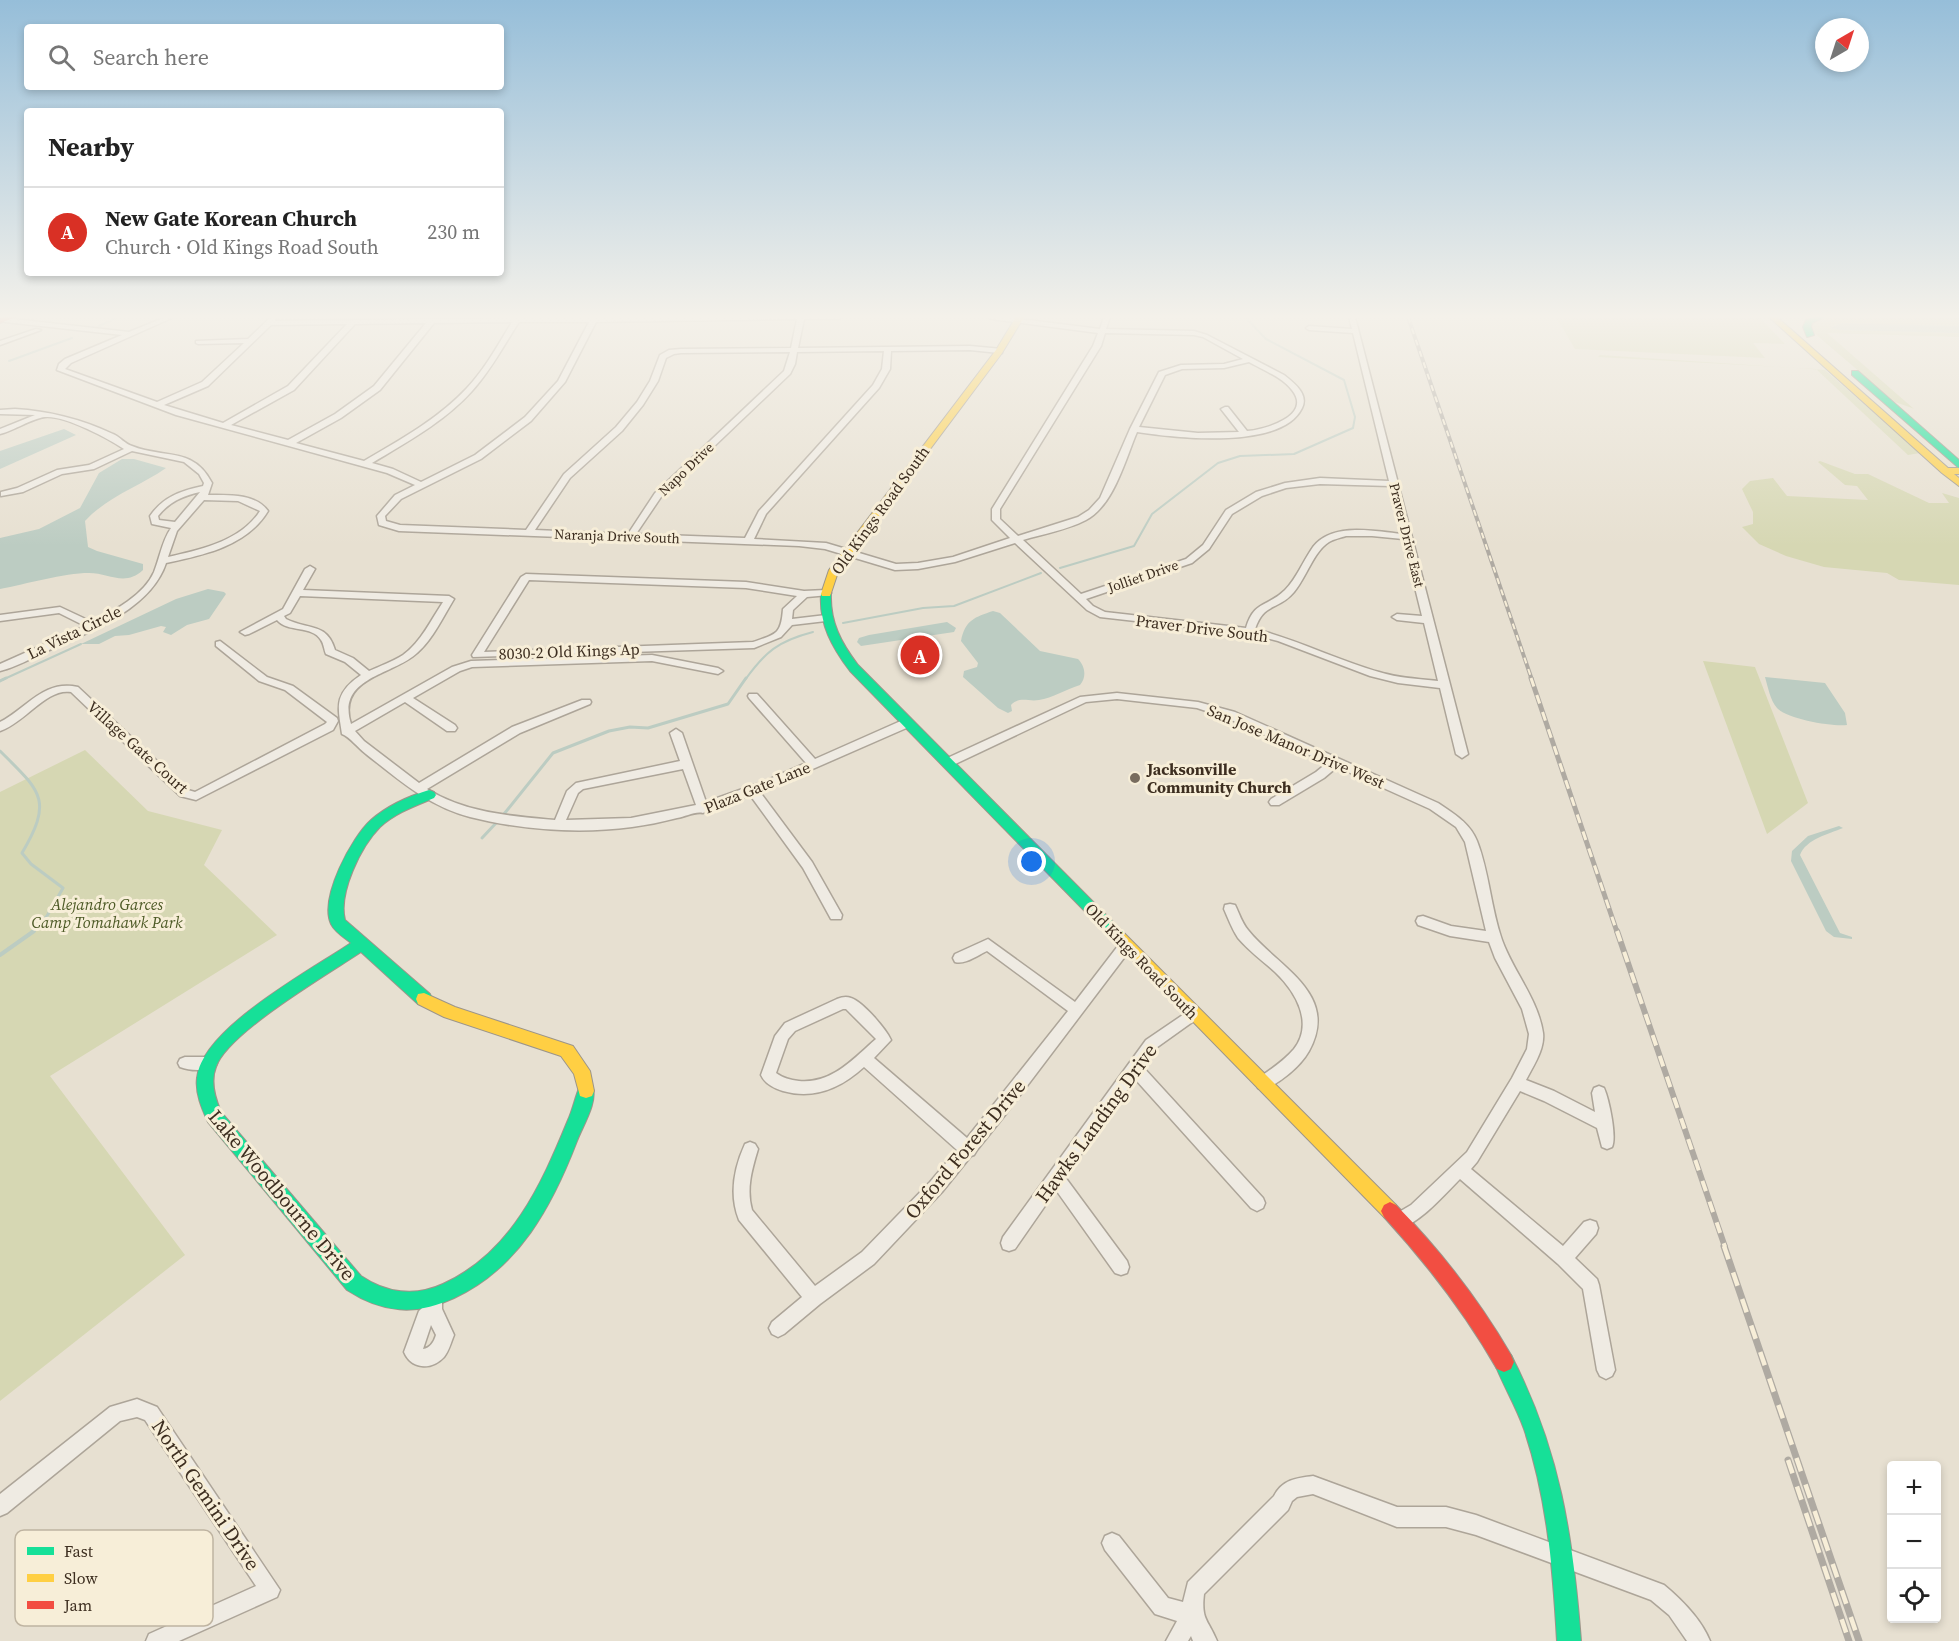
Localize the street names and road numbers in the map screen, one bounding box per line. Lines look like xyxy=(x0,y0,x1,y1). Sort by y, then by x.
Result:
street label: Napo Drive xyxy=(654,438,718,500)
street label: Old Kings Road South xyxy=(826,441,934,579)
street label: Praver Drive East xyxy=(1384,481,1430,590)
street label: Naranja Drive South xyxy=(554,524,680,548)
street label: Jolliet Drive xyxy=(1104,555,1181,598)
street label: La Vista Circle xyxy=(23,600,125,664)
street label: Praver Drive South xyxy=(1134,609,1270,647)
street label: 8030-2 Old Kings Ap xyxy=(498,638,640,664)
street label: Village Gate Court xyxy=(83,696,194,799)
street label: San Jose Manor Drive West xyxy=(1204,699,1389,794)
street label: Plaza Gate Lane xyxy=(701,756,813,818)
street label: Old Kings Road South xyxy=(1081,898,1204,1024)
street label: Hawks Landing Drive xyxy=(1029,1038,1163,1208)
street label: Oxford Forest Drive xyxy=(898,1073,1032,1225)
street label: Lake Woodbourne Drive xyxy=(202,1103,362,1287)
street label: North Gemini Drive xyxy=(145,1414,267,1576)

